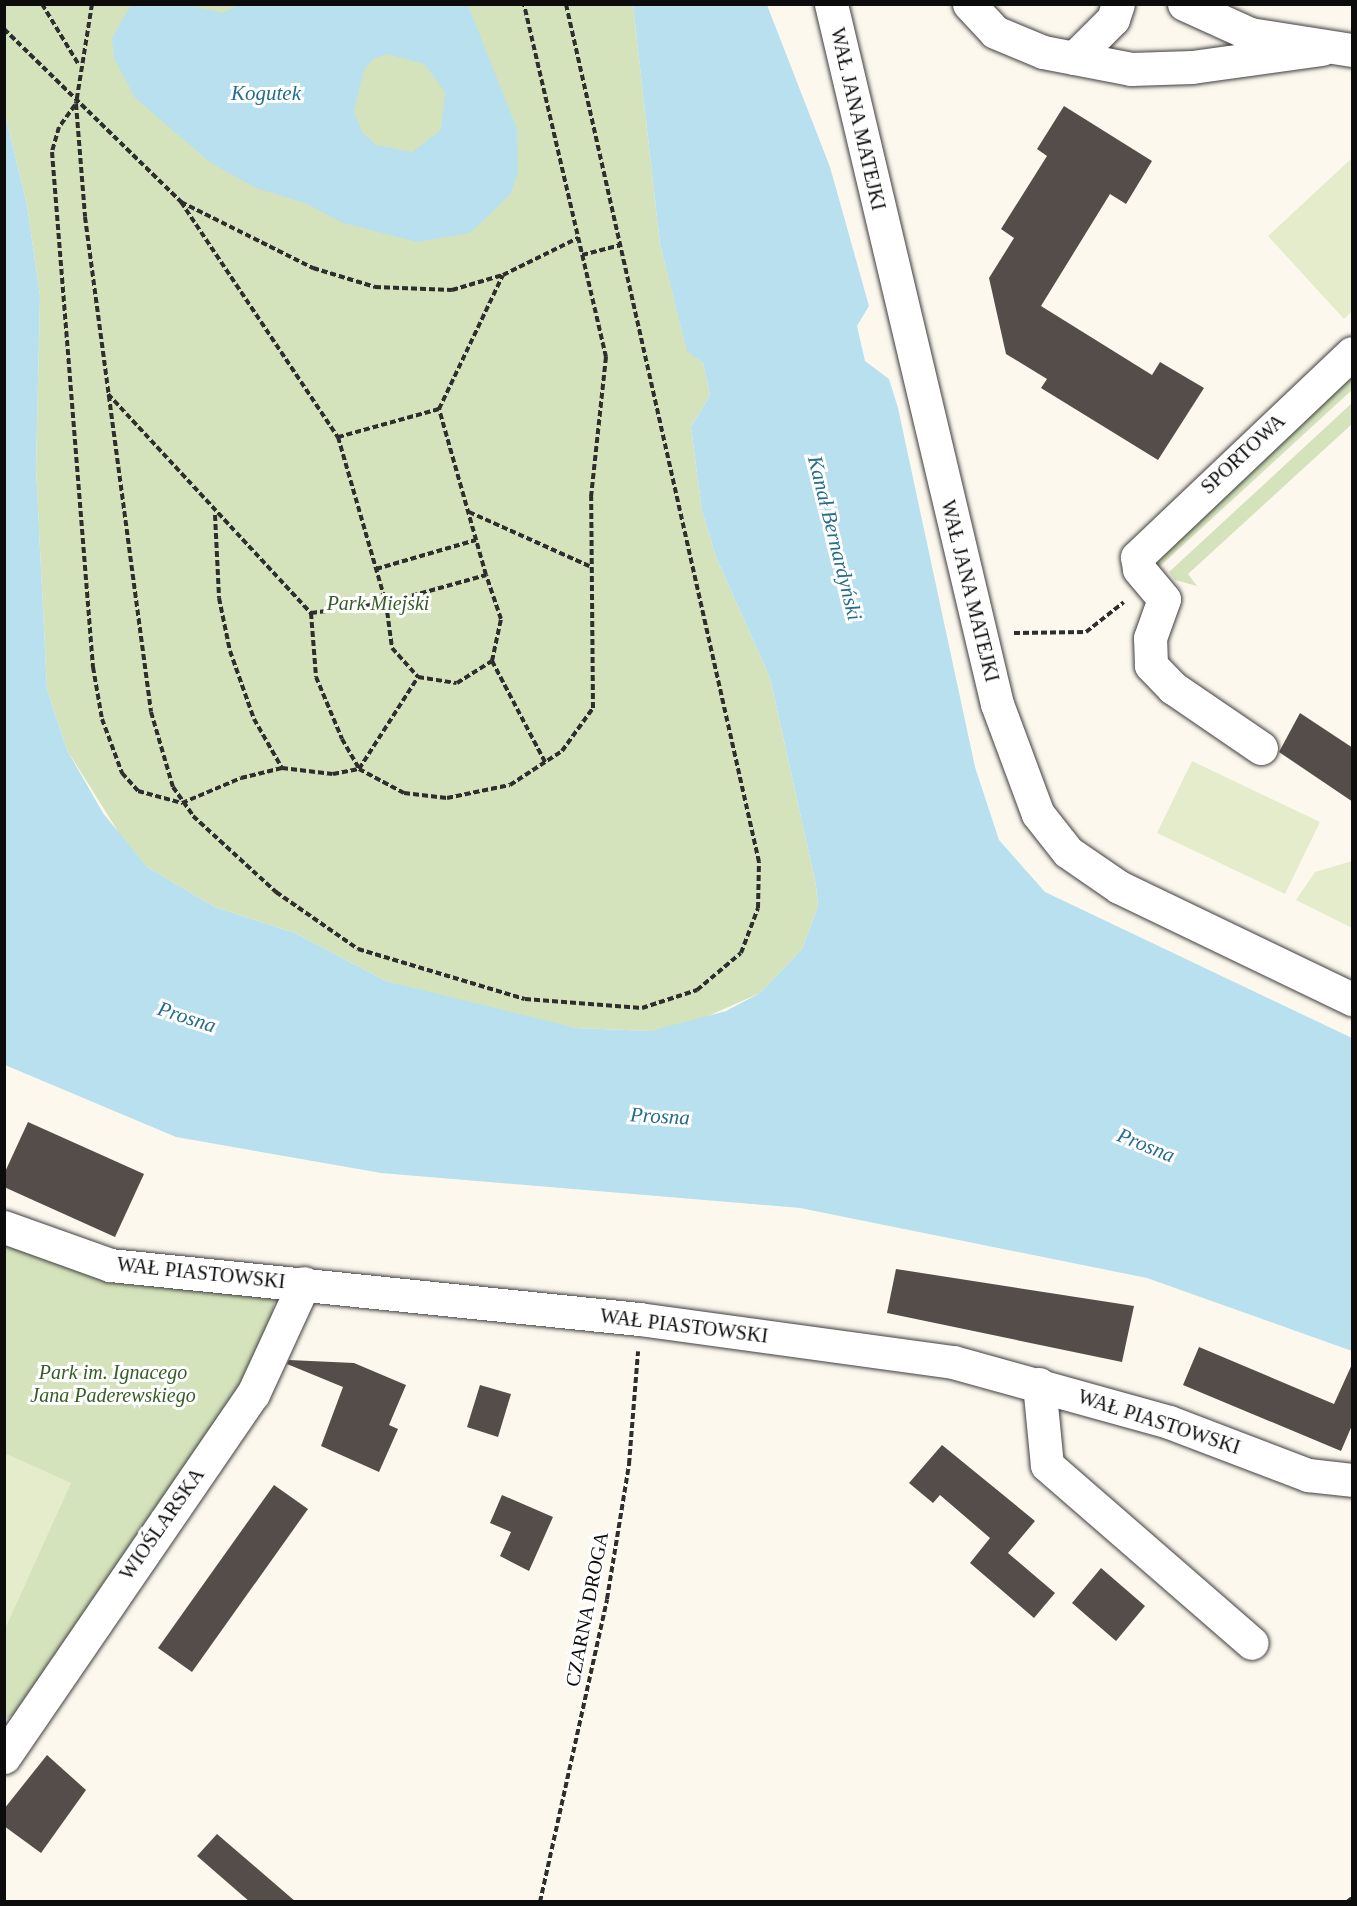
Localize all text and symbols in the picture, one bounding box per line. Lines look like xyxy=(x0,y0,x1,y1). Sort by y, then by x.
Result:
street label: WAŁ JANA MATEJKI xyxy=(825,25,891,213)
water label: Kogutek xyxy=(231,80,301,106)
street label: SPORTOWA xyxy=(1196,409,1290,499)
water label: Kanał Bernardyński xyxy=(802,453,868,623)
street label: WAŁ JANA MATEJKI xyxy=(936,497,1004,685)
park label: Park Miejski xyxy=(327,591,429,615)
water label: Prosna xyxy=(155,996,219,1038)
water label: Prosna xyxy=(629,1102,691,1130)
water label: Prosna xyxy=(1114,1122,1178,1168)
street label: WAŁ PIASTOWSKI xyxy=(116,1252,286,1294)
street label: WAŁ PIASTOWSKI xyxy=(599,1304,769,1348)
park label: Park im. Ignacego Jana Paderewskiego xyxy=(30,1361,196,1408)
street label: WAŁ PIASTOWSKI xyxy=(1075,1384,1243,1460)
street label: WIOŚLARSKA xyxy=(115,1463,209,1585)
street label: CZARNA DROGA xyxy=(560,1529,614,1689)

